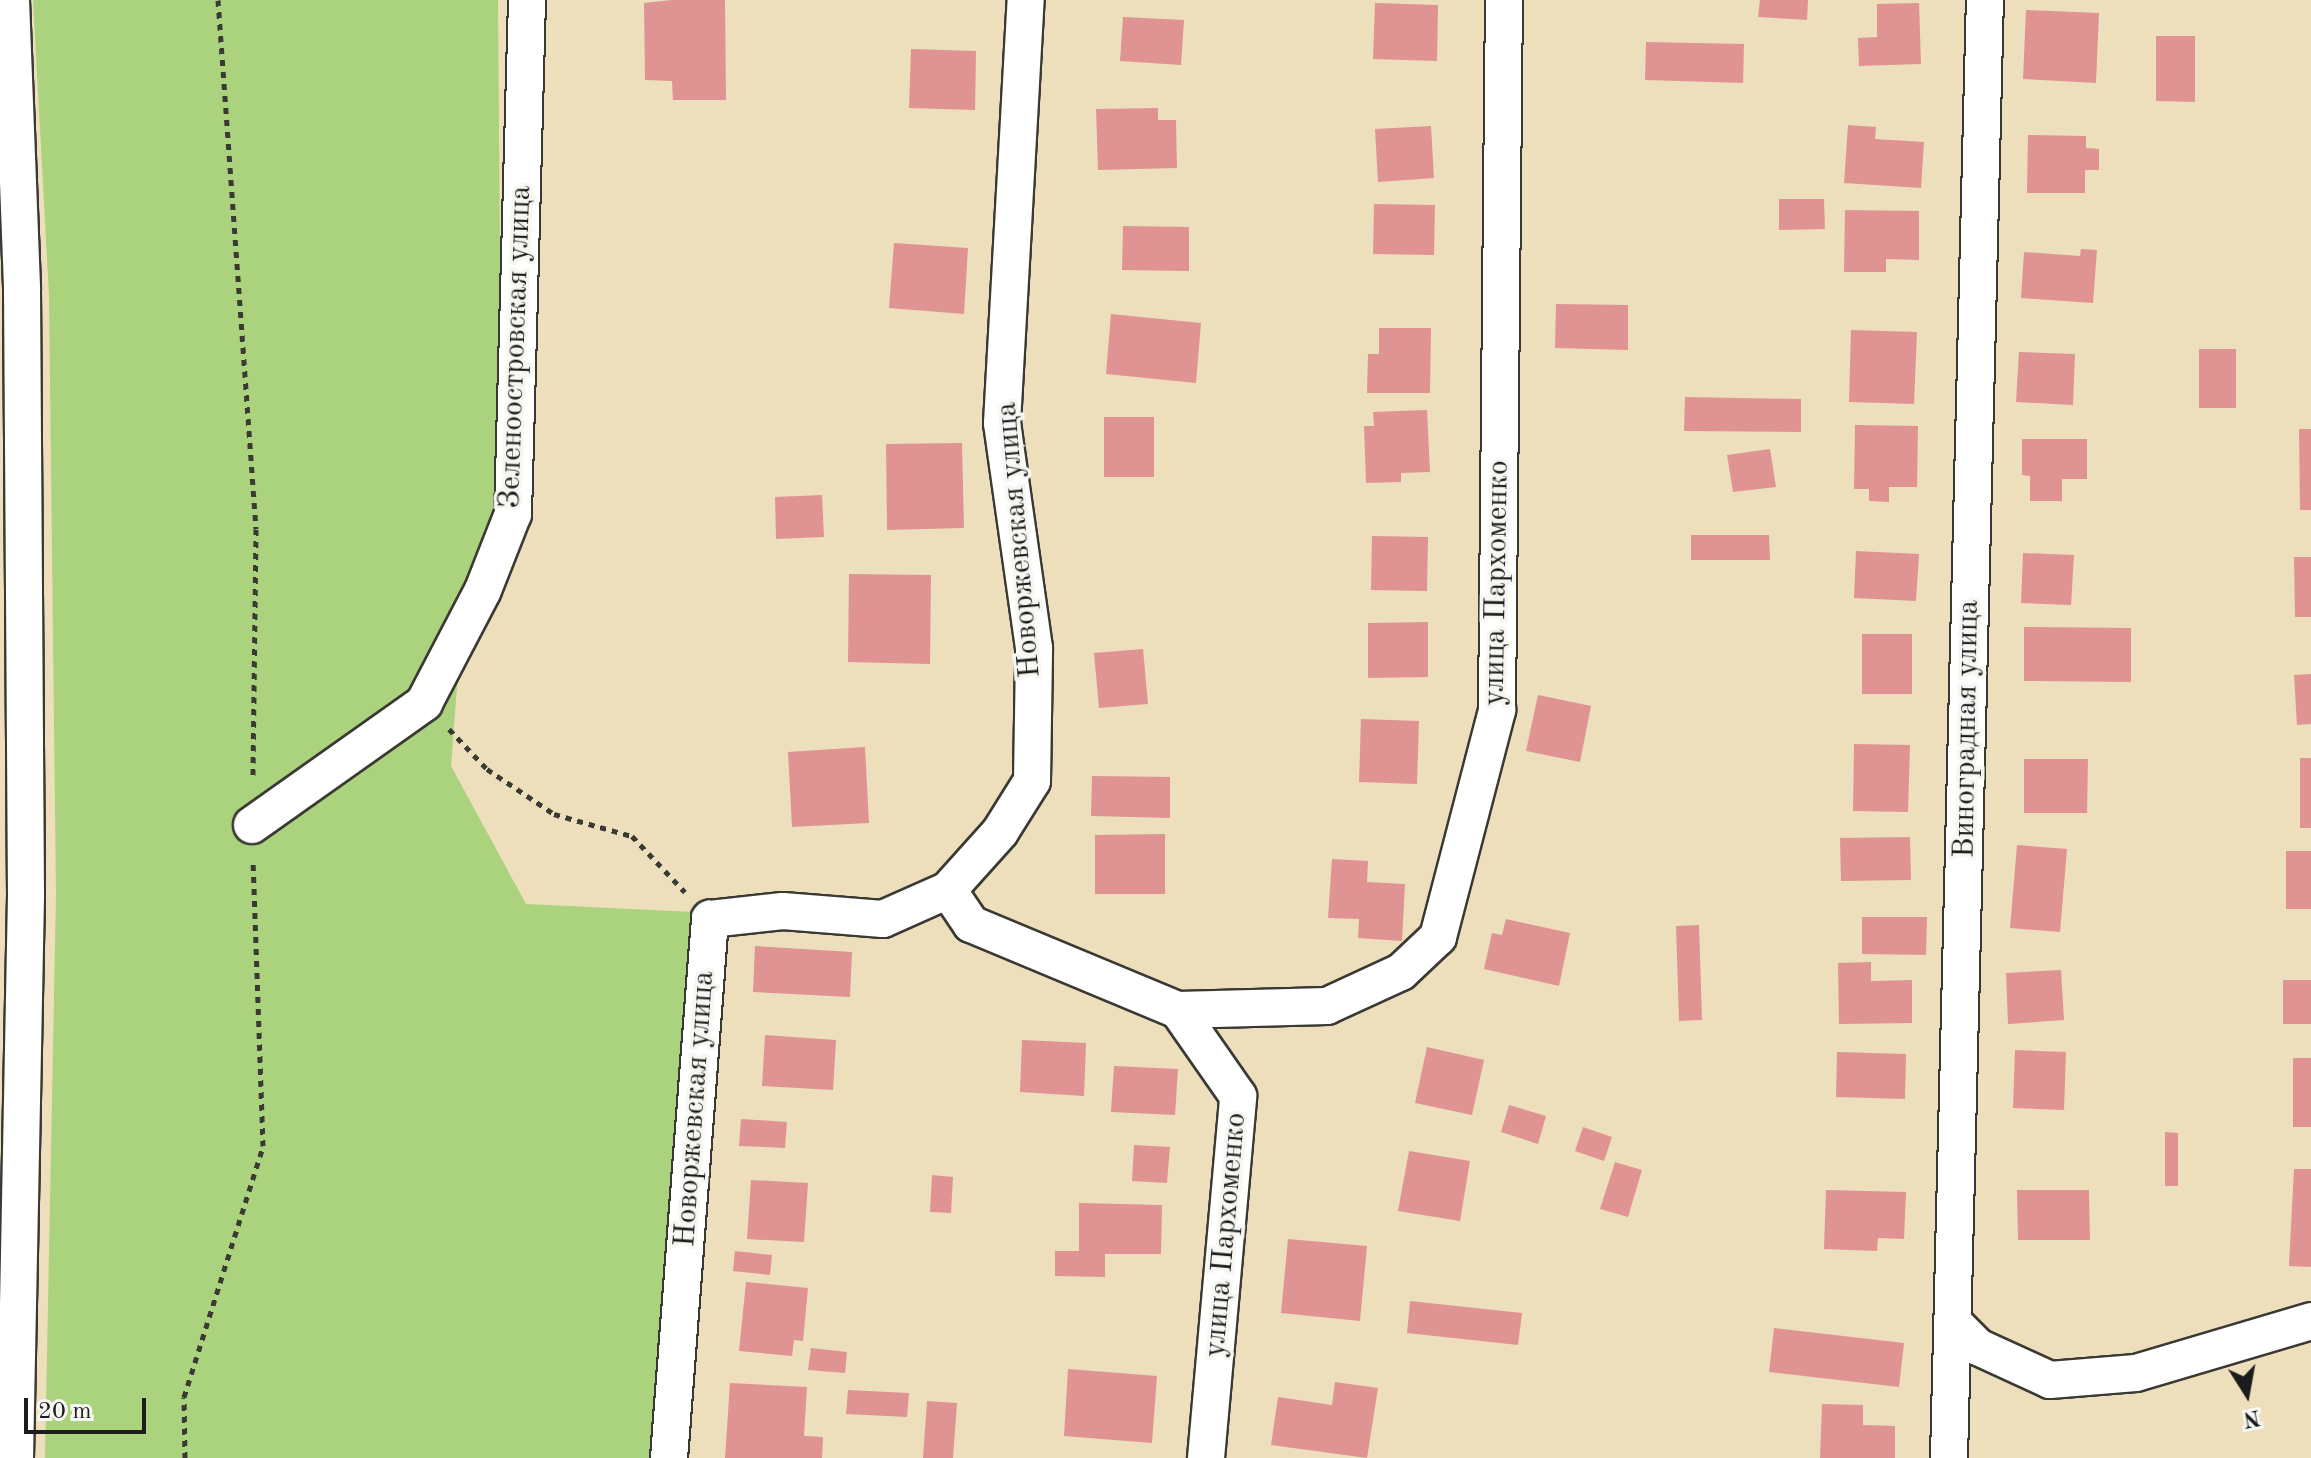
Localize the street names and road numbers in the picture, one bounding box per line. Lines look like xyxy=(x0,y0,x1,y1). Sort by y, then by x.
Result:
street label: Зеленоостровская улица xyxy=(492,185,540,509)
street label: Новоржевская улица xyxy=(989,401,1049,679)
street label: улица Пархоменко xyxy=(1477,460,1517,706)
street label: Виноградная улица xyxy=(1947,600,1987,858)
street label: Новоржевская улица xyxy=(667,970,723,1248)
street label: улица Пархоменко xyxy=(1197,1111,1255,1359)

